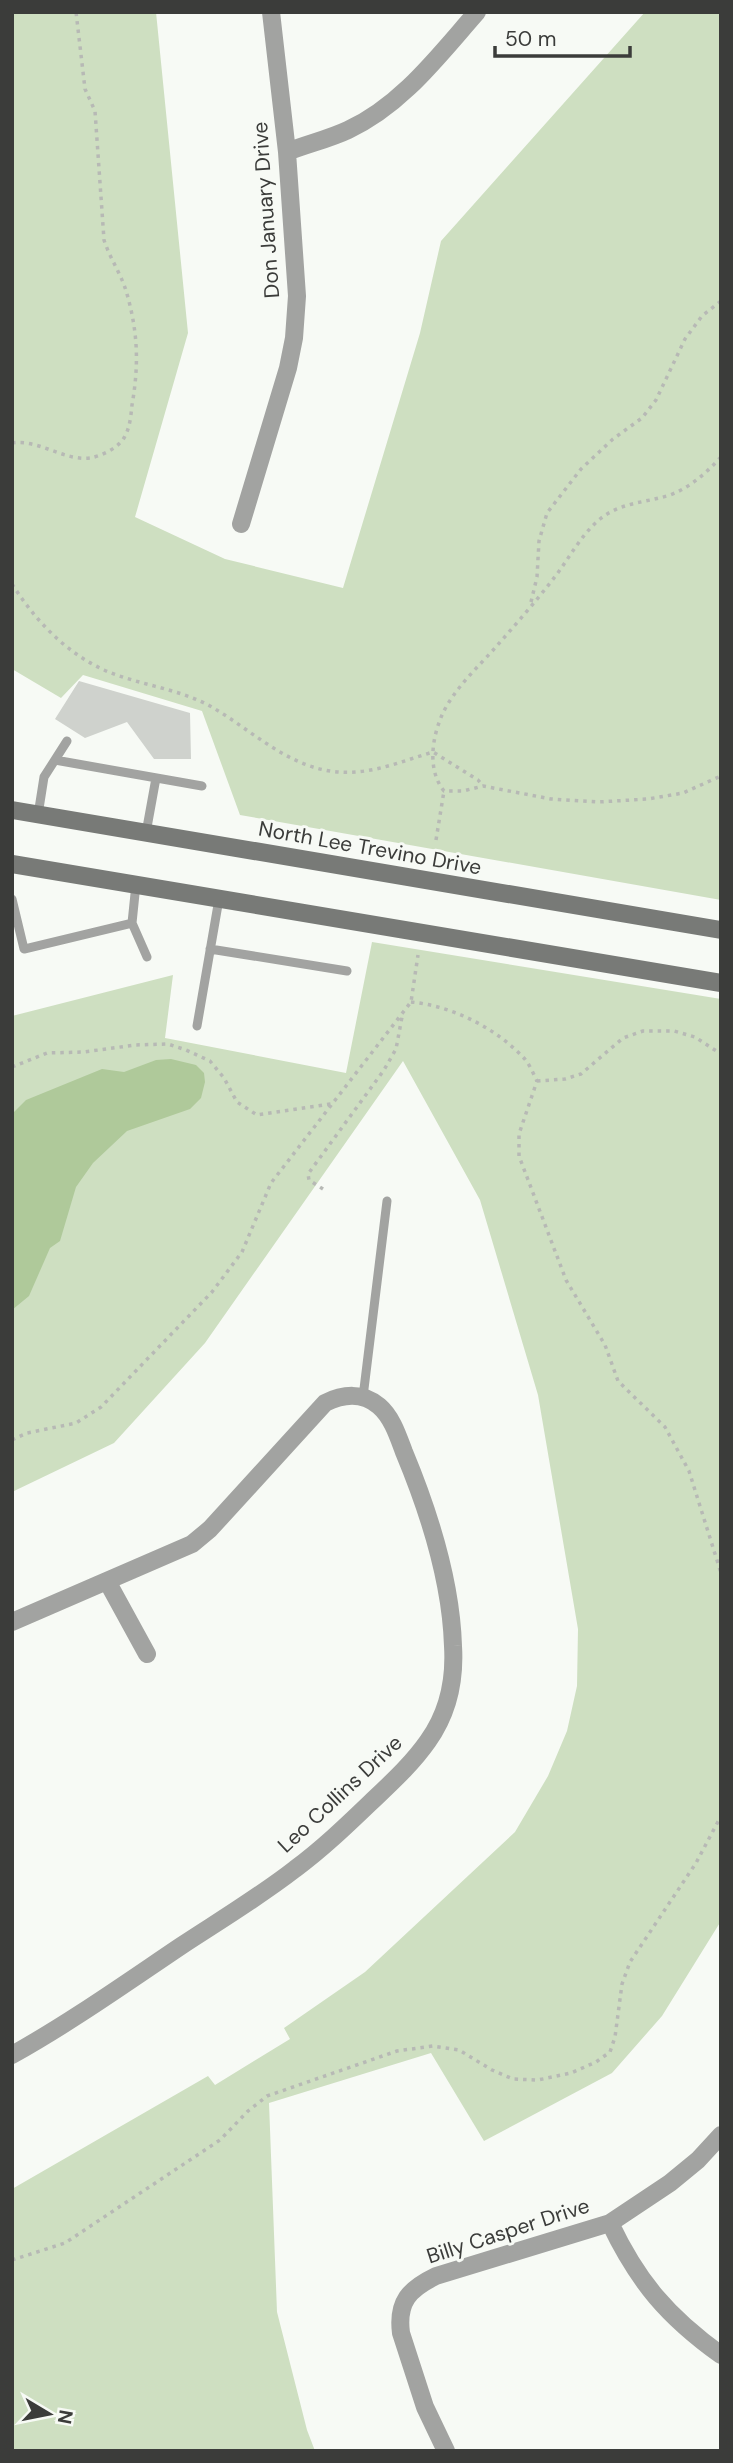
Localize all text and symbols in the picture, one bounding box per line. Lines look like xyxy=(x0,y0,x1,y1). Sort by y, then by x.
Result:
scale bar xyxy=(495,14,630,58)
text: 50 m xyxy=(505,25,556,53)
street label: Don January Drive xyxy=(246,121,286,299)
street label: North Lee Trevino Drive xyxy=(256,815,484,881)
street label: Leo Collins Drive xyxy=(272,1729,408,1859)
street label: Billy Casper Drive xyxy=(423,2191,593,2271)
north arrow xyxy=(14,2379,84,2449)
text: N xyxy=(52,2408,79,2426)

